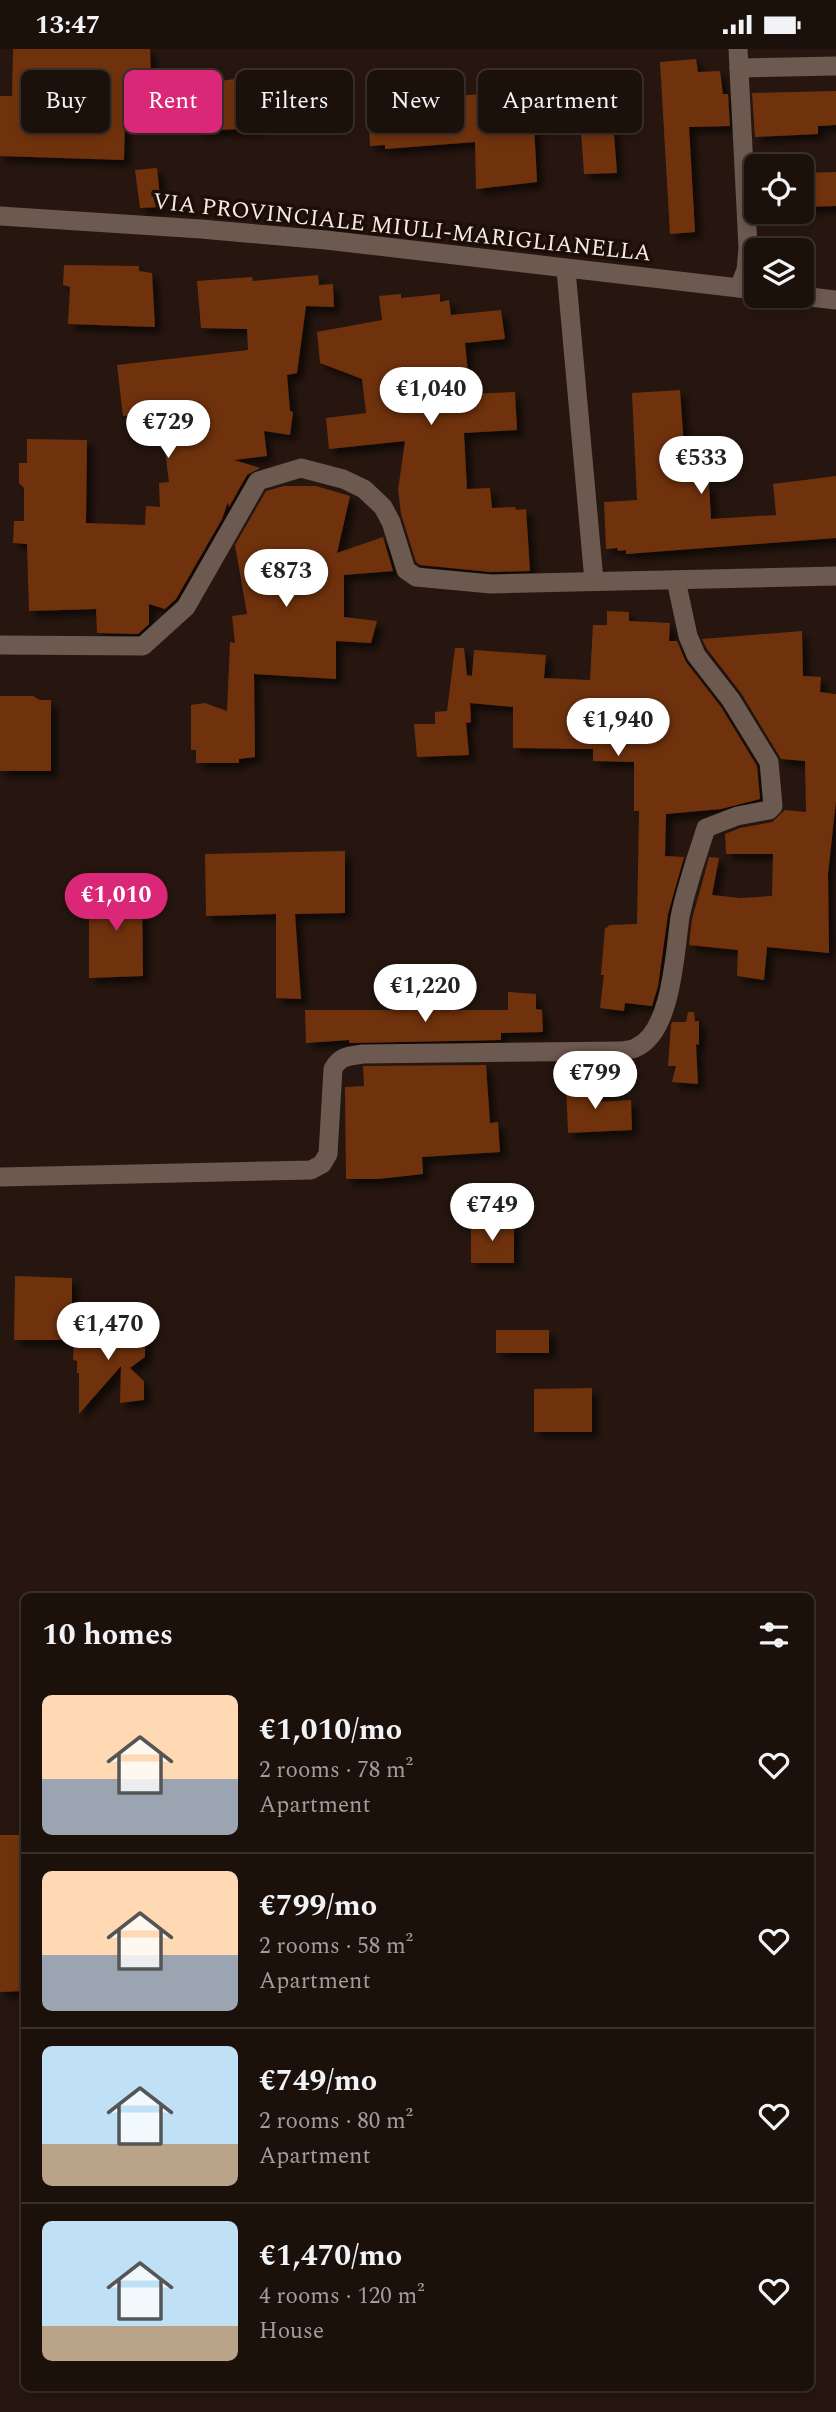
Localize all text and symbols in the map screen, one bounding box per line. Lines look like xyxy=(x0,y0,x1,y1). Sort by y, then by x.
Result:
text: 13:47 xyxy=(35,5,100,45)
chip: Buy xyxy=(21,70,110,133)
chip: Rent xyxy=(124,70,222,133)
chip: Filters xyxy=(236,70,353,133)
chip: New xyxy=(367,70,464,133)
chip: Apartment xyxy=(478,70,642,133)
map controls xyxy=(744,154,814,308)
button: locate xyxy=(744,154,814,224)
street label: VIA PROVINCIALE MIULI-MARIGLIANELLA xyxy=(151,184,653,272)
button: layers xyxy=(744,238,814,308)
pin: €1,040 xyxy=(374,367,488,427)
text: €1,040 xyxy=(396,372,466,407)
pin: €729 xyxy=(127,401,209,460)
text: €729 xyxy=(142,405,194,440)
pin: €533 xyxy=(660,437,742,496)
text: €533 xyxy=(675,441,727,476)
pin: €873 xyxy=(245,549,327,609)
text: €873 xyxy=(260,554,312,589)
pin: €1,940 xyxy=(561,699,675,758)
text: €1,940 xyxy=(583,703,653,738)
pin: €1,010 xyxy=(59,873,173,933)
text: €1,010 xyxy=(81,878,151,913)
pin: €1,220 xyxy=(368,965,482,1024)
text: €1,220 xyxy=(390,969,460,1004)
pin: €799 xyxy=(554,1051,636,1111)
text: €799 xyxy=(569,1056,621,1091)
pin: €749 xyxy=(451,1183,533,1243)
text: €749 xyxy=(466,1188,518,1223)
pin: €1,470 xyxy=(51,1303,165,1362)
text: €1,470 xyxy=(73,1307,143,1342)
text: 10 homes xyxy=(42,1612,173,1658)
icon: filters xyxy=(755,1616,793,1654)
text: €1,010/mo xyxy=(259,1707,402,1753)
icon: home xyxy=(98,1723,182,1807)
icon: heart xyxy=(755,1746,793,1784)
text: 2 rooms · 78 m² xyxy=(259,1753,413,1788)
text: Apartment xyxy=(259,1788,371,1823)
text: €799/mo xyxy=(259,1883,377,1929)
icon: home xyxy=(98,1899,182,1983)
icon: heart xyxy=(755,1922,793,1960)
text: 2 rooms · 58 m² xyxy=(259,1929,413,1964)
text: Apartment xyxy=(259,1964,371,1999)
text: €749/mo xyxy=(259,2058,377,2104)
icon: home xyxy=(98,2074,182,2158)
icon: heart xyxy=(755,2097,793,2135)
text: 2 rooms · 80 m² xyxy=(259,2104,413,2139)
text: Apartment xyxy=(259,2139,371,2174)
text: €1,470/mo xyxy=(259,2233,402,2279)
icon: home xyxy=(98,2249,182,2333)
icon: heart xyxy=(755,2272,793,2310)
text: 4 rooms · 120 m² xyxy=(259,2279,425,2314)
text: House xyxy=(259,2314,324,2349)

